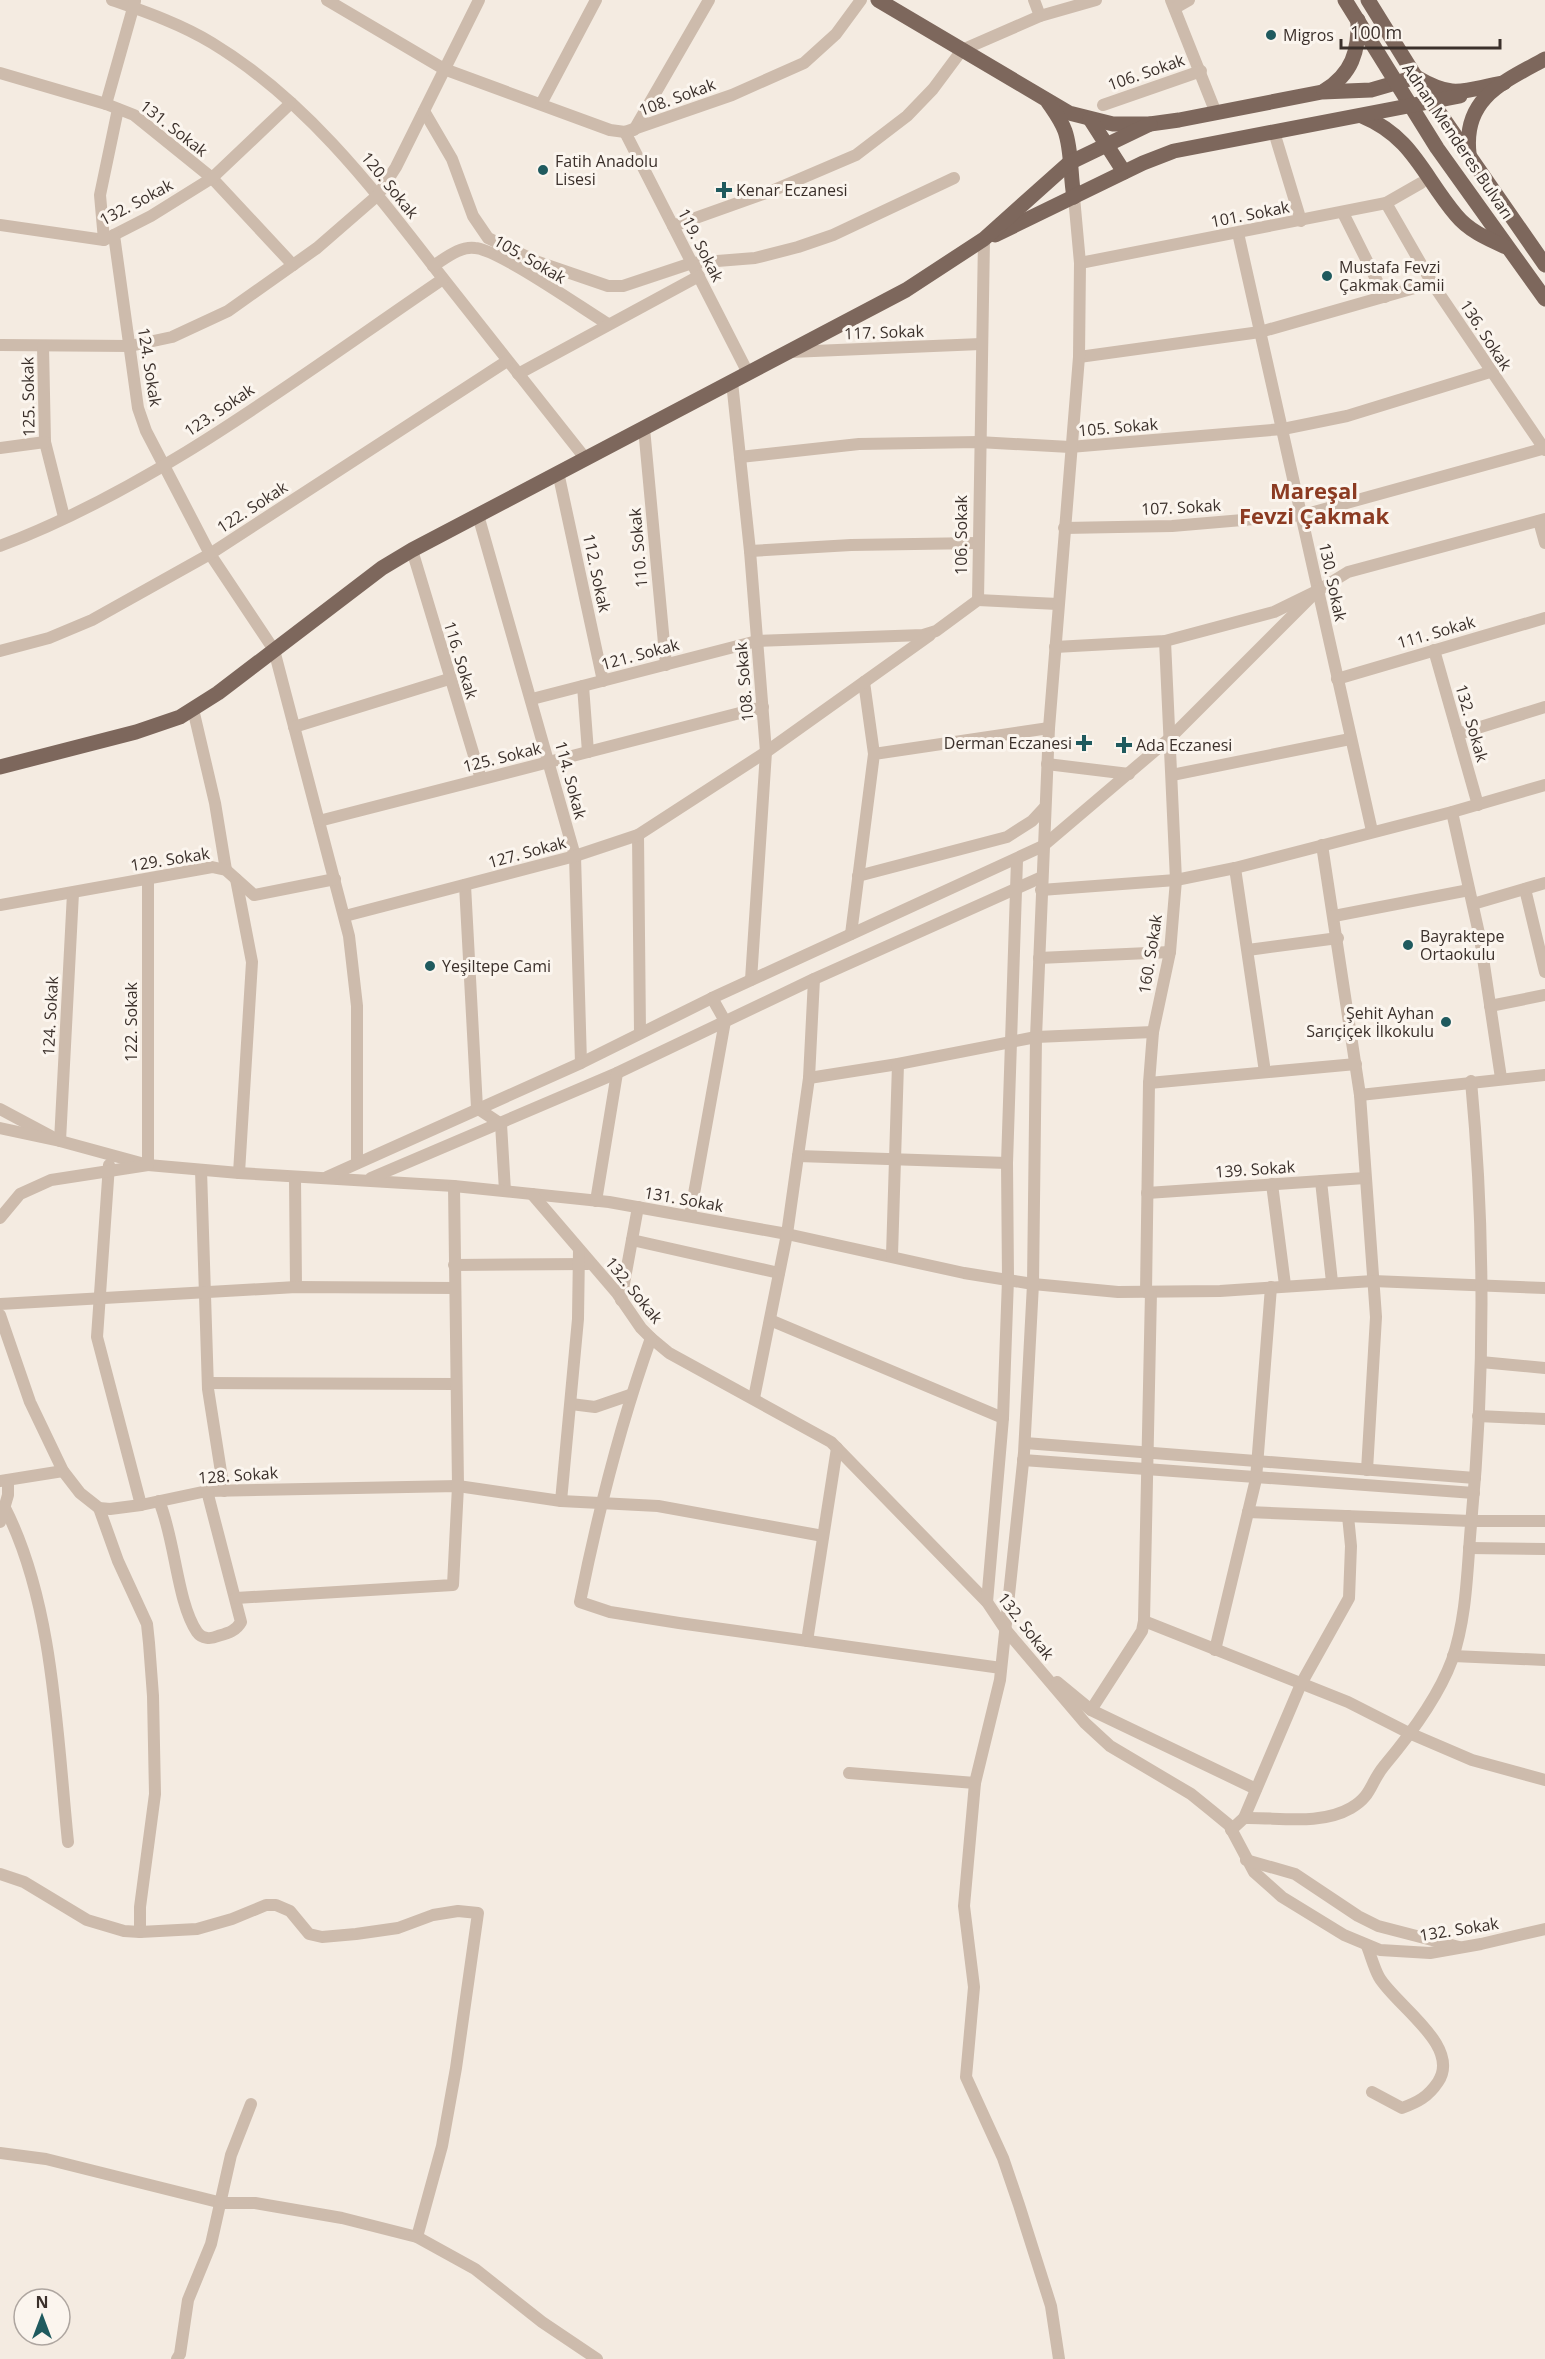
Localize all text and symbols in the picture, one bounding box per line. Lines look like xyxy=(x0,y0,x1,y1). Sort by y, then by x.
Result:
scale bar xyxy=(1341,12,1500,50)
text: 100 m xyxy=(1350,20,1402,44)
place label: Migros xyxy=(1283,24,1334,46)
marker: Migros xyxy=(1264,28,1278,42)
street label: 106. Sokak xyxy=(1105,48,1188,95)
street label: Adnan Menderes Bulvarı xyxy=(1398,59,1518,223)
street label: 108. Sokak xyxy=(636,73,719,121)
street label: 131. Sokak xyxy=(136,95,213,162)
street label: 120. Sokak xyxy=(356,147,424,223)
place label: Fatih Anadolu Lisesi xyxy=(555,150,658,190)
marker: Fatih Anadolu Lisesi xyxy=(536,163,550,177)
street label: 132. Sokak xyxy=(96,173,177,230)
place label: Kenar Eczanesi xyxy=(736,179,848,201)
marker: Kenar Eczanesi xyxy=(717,183,731,197)
street label: 101. Sokak xyxy=(1209,195,1292,232)
street label: 119. Sokak xyxy=(673,204,729,286)
street label: 105. Sokak xyxy=(490,229,571,289)
place label: Mustafa Fevzi Çakmak Camii xyxy=(1339,256,1445,296)
marker: Mustafa Fevzi Çakmak Camii xyxy=(1320,269,1334,283)
street label: 136. Sokak xyxy=(1455,296,1517,375)
street label: 117. Sokak xyxy=(844,320,925,344)
street label: 124. Sokak xyxy=(133,326,167,409)
street label: 125. Sokak xyxy=(16,356,40,437)
street label: 123. Sokak xyxy=(180,378,259,441)
street label: 105. Sokak xyxy=(1077,413,1159,441)
district label: Mareşal Fevzi Çakmak xyxy=(1239,475,1389,530)
street label: 122. Sokak xyxy=(213,476,292,538)
street label: 106. Sokak xyxy=(950,494,972,575)
street label: 107. Sokak xyxy=(1141,494,1222,520)
street label: 110. Sokak xyxy=(624,507,652,589)
street label: 112. Sokak xyxy=(578,532,616,615)
street label: 130. Sokak xyxy=(1314,541,1352,624)
street label: 111. Sokak xyxy=(1395,610,1478,654)
street label: 116. Sokak xyxy=(439,619,483,702)
street label: 121. Sokak xyxy=(599,633,682,675)
street label: 108. Sokak xyxy=(730,641,758,723)
street label: 132. Sokak xyxy=(1450,682,1494,765)
place label: Derman Eczanesi xyxy=(944,732,1072,754)
place label: Ada Eczanesi xyxy=(1136,734,1232,756)
marker: Derman Eczanesi xyxy=(1077,736,1091,750)
street label: 125. Sokak xyxy=(461,737,544,777)
marker: Ada Eczanesi xyxy=(1117,738,1131,752)
street label: 114. Sokak xyxy=(550,739,592,822)
street label: 127. Sokak xyxy=(486,831,569,873)
street label: 129. Sokak xyxy=(129,842,212,876)
street label: 160. Sokak xyxy=(1133,912,1167,995)
place label: Bayraktepe Ortaokulu xyxy=(1420,925,1505,965)
marker: Bayraktepe Ortaokulu xyxy=(1401,938,1415,952)
place label: Yeşiltepe Cami xyxy=(442,955,551,977)
marker: Yeşiltepe Cami xyxy=(423,959,437,973)
street label: 124. Sokak xyxy=(37,975,63,1056)
street label: 122. Sokak xyxy=(120,981,142,1062)
place label: Şehit Ayhan Sarıçiçek İlkokulu xyxy=(1306,1002,1434,1042)
marker: Şehit Ayhan Sarıçiçek İlkokulu xyxy=(1439,1015,1453,1029)
street label: 139. Sokak xyxy=(1214,1155,1296,1183)
street label: 131. Sokak xyxy=(643,1181,726,1217)
street label: 132. Sokak xyxy=(600,1252,668,1328)
street label: 128. Sokak xyxy=(197,1461,279,1489)
street label: 132. Sokak xyxy=(993,1588,1060,1665)
street label: 132. Sokak xyxy=(1418,1912,1501,1946)
north arrow xyxy=(12,2287,72,2347)
text: N xyxy=(35,2291,49,2313)

